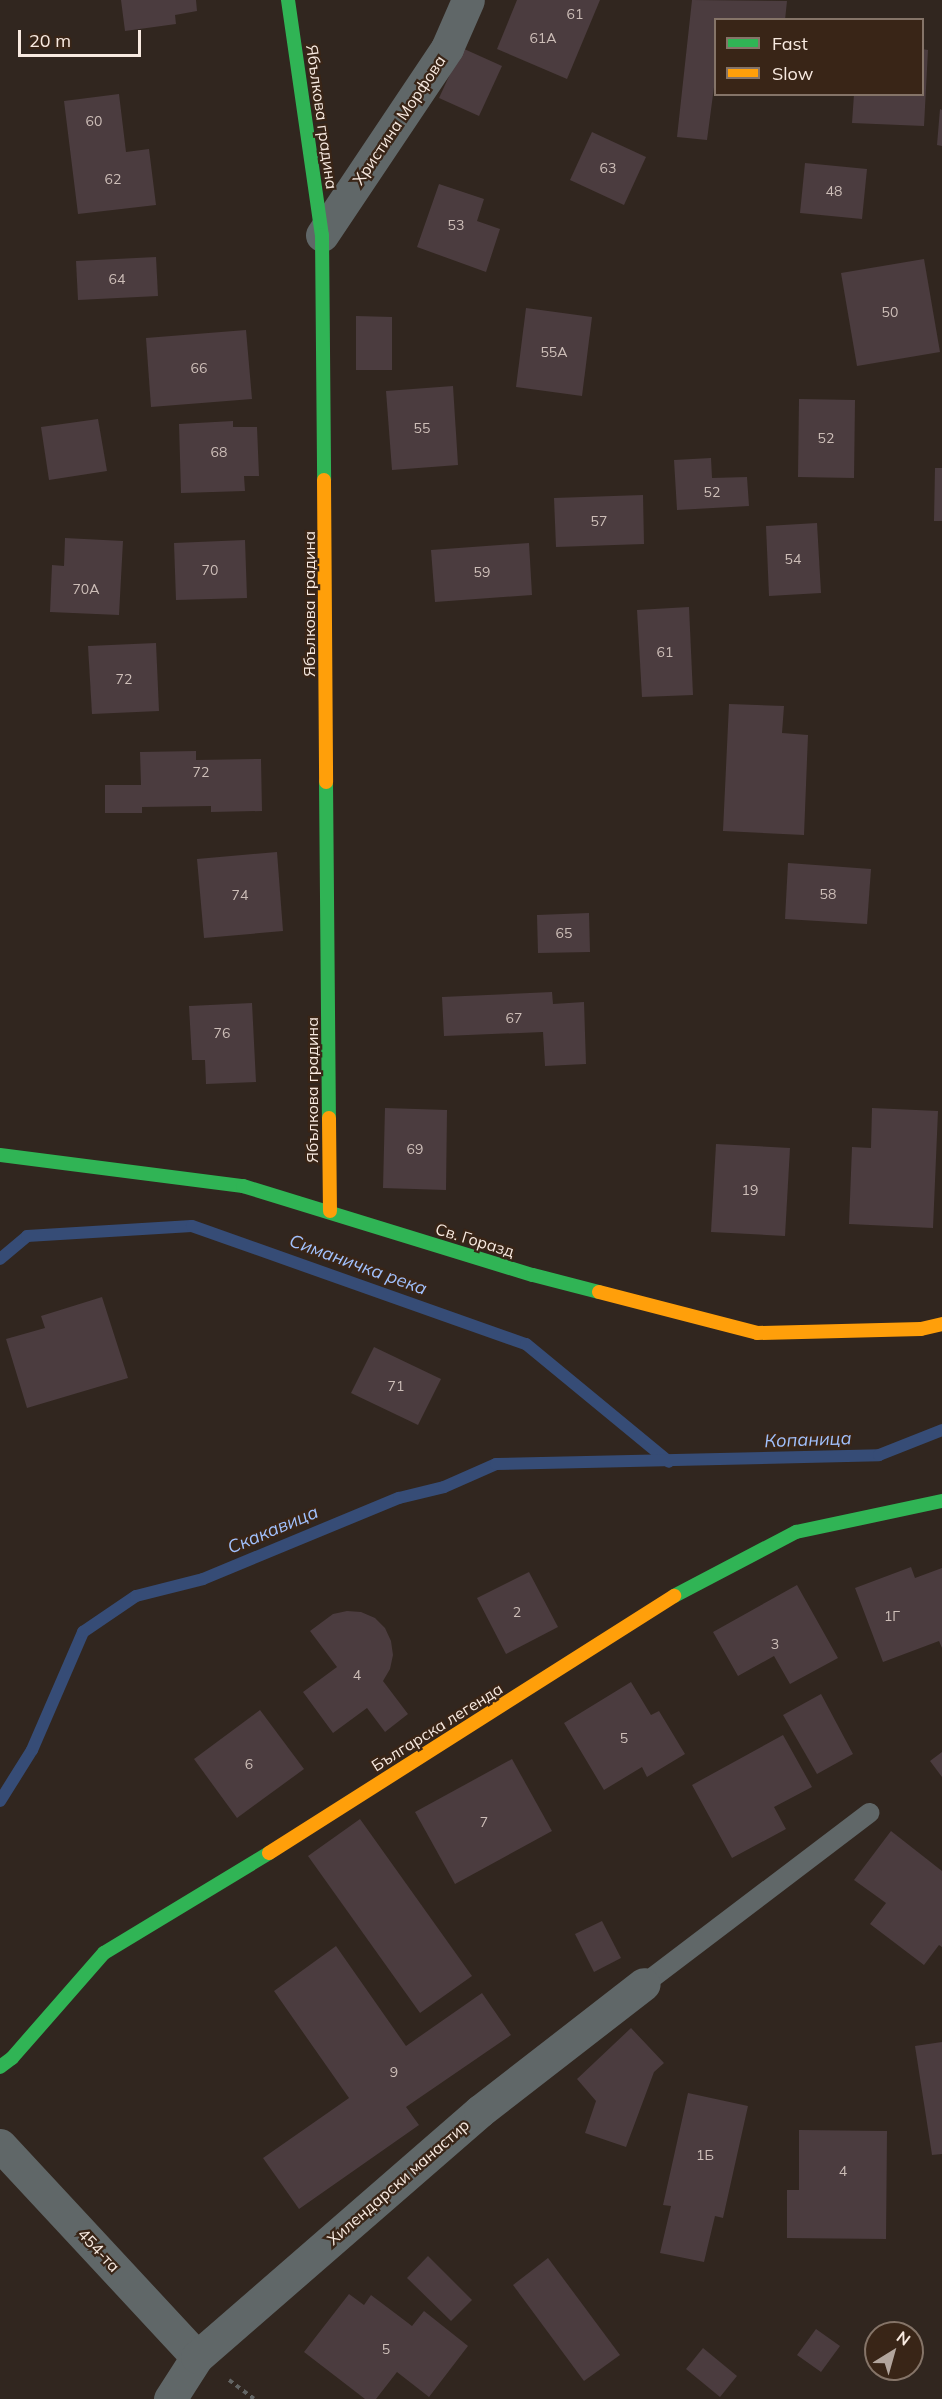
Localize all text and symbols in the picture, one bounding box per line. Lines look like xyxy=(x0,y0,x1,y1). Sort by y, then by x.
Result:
house number: 61 xyxy=(567,6,583,22)
scale bar xyxy=(21,18,144,56)
legend xyxy=(714,18,924,96)
text: 20 m xyxy=(29,29,71,52)
house number: 61А xyxy=(529,30,557,46)
text: Fast xyxy=(772,32,808,55)
street label: Ябълкова градина xyxy=(302,43,342,191)
street label: Христина Морфова xyxy=(349,52,449,188)
text: Slow xyxy=(772,62,813,85)
house number: 60 xyxy=(86,113,102,129)
house number: 63 xyxy=(600,160,616,176)
house number: 62 xyxy=(105,171,121,187)
house number: 48 xyxy=(826,183,842,199)
house number: 53 xyxy=(448,217,464,233)
house number: 64 xyxy=(109,271,125,287)
house number: 50 xyxy=(882,304,898,320)
house number: 55А xyxy=(540,344,568,360)
house number: 66 xyxy=(191,360,207,376)
house number: 55 xyxy=(414,420,430,436)
house number: 52 xyxy=(818,430,834,446)
house number: 68 xyxy=(211,444,227,460)
house number: 52 xyxy=(704,484,720,500)
house number: 57 xyxy=(591,513,607,529)
street label: Ябълкова градина xyxy=(299,531,319,677)
house number: 54 xyxy=(785,551,801,567)
house number: 70 xyxy=(202,562,218,578)
house number: 59 xyxy=(474,564,490,580)
house number: 70А xyxy=(72,581,100,597)
house number: 61 xyxy=(657,644,673,660)
house number: 72 xyxy=(116,671,132,687)
house number: 72 xyxy=(193,764,209,780)
house number: 58 xyxy=(820,886,836,902)
house number: 74 xyxy=(232,887,248,903)
house number: 65 xyxy=(556,925,572,941)
house number: 67 xyxy=(506,1010,522,1026)
street label: Ябълкова градина xyxy=(302,1017,322,1163)
house number: 76 xyxy=(214,1025,230,1041)
house number: 69 xyxy=(407,1141,423,1157)
house number: 19 xyxy=(742,1182,758,1198)
street label: Св. Горазд xyxy=(433,1219,517,1261)
water label: Симаничка река xyxy=(286,1230,430,1300)
house number: 71 xyxy=(388,1378,404,1394)
water label: Копаница xyxy=(764,1428,852,1452)
water label: Скакавица xyxy=(224,1501,322,1559)
house number: 2 xyxy=(513,1604,521,1620)
house number: 1Г xyxy=(884,1608,900,1624)
house number: 3 xyxy=(771,1636,779,1652)
house number: 4 xyxy=(353,1667,361,1683)
street label: Българска легенда xyxy=(368,1679,506,1775)
house number: 5 xyxy=(620,1730,628,1746)
house number: 6 xyxy=(245,1756,253,1772)
house number: 7 xyxy=(480,1814,488,1830)
house number: 9 xyxy=(390,2064,398,2080)
street label: Хилендарски манастир xyxy=(323,2115,473,2249)
house number: 1Б xyxy=(696,2147,714,2163)
house number: 4 xyxy=(839,2163,847,2179)
street label: 454-та xyxy=(74,2224,124,2276)
north arrow xyxy=(864,2321,924,2381)
text: N xyxy=(893,2327,914,2350)
house number: 5 xyxy=(382,2341,390,2357)

